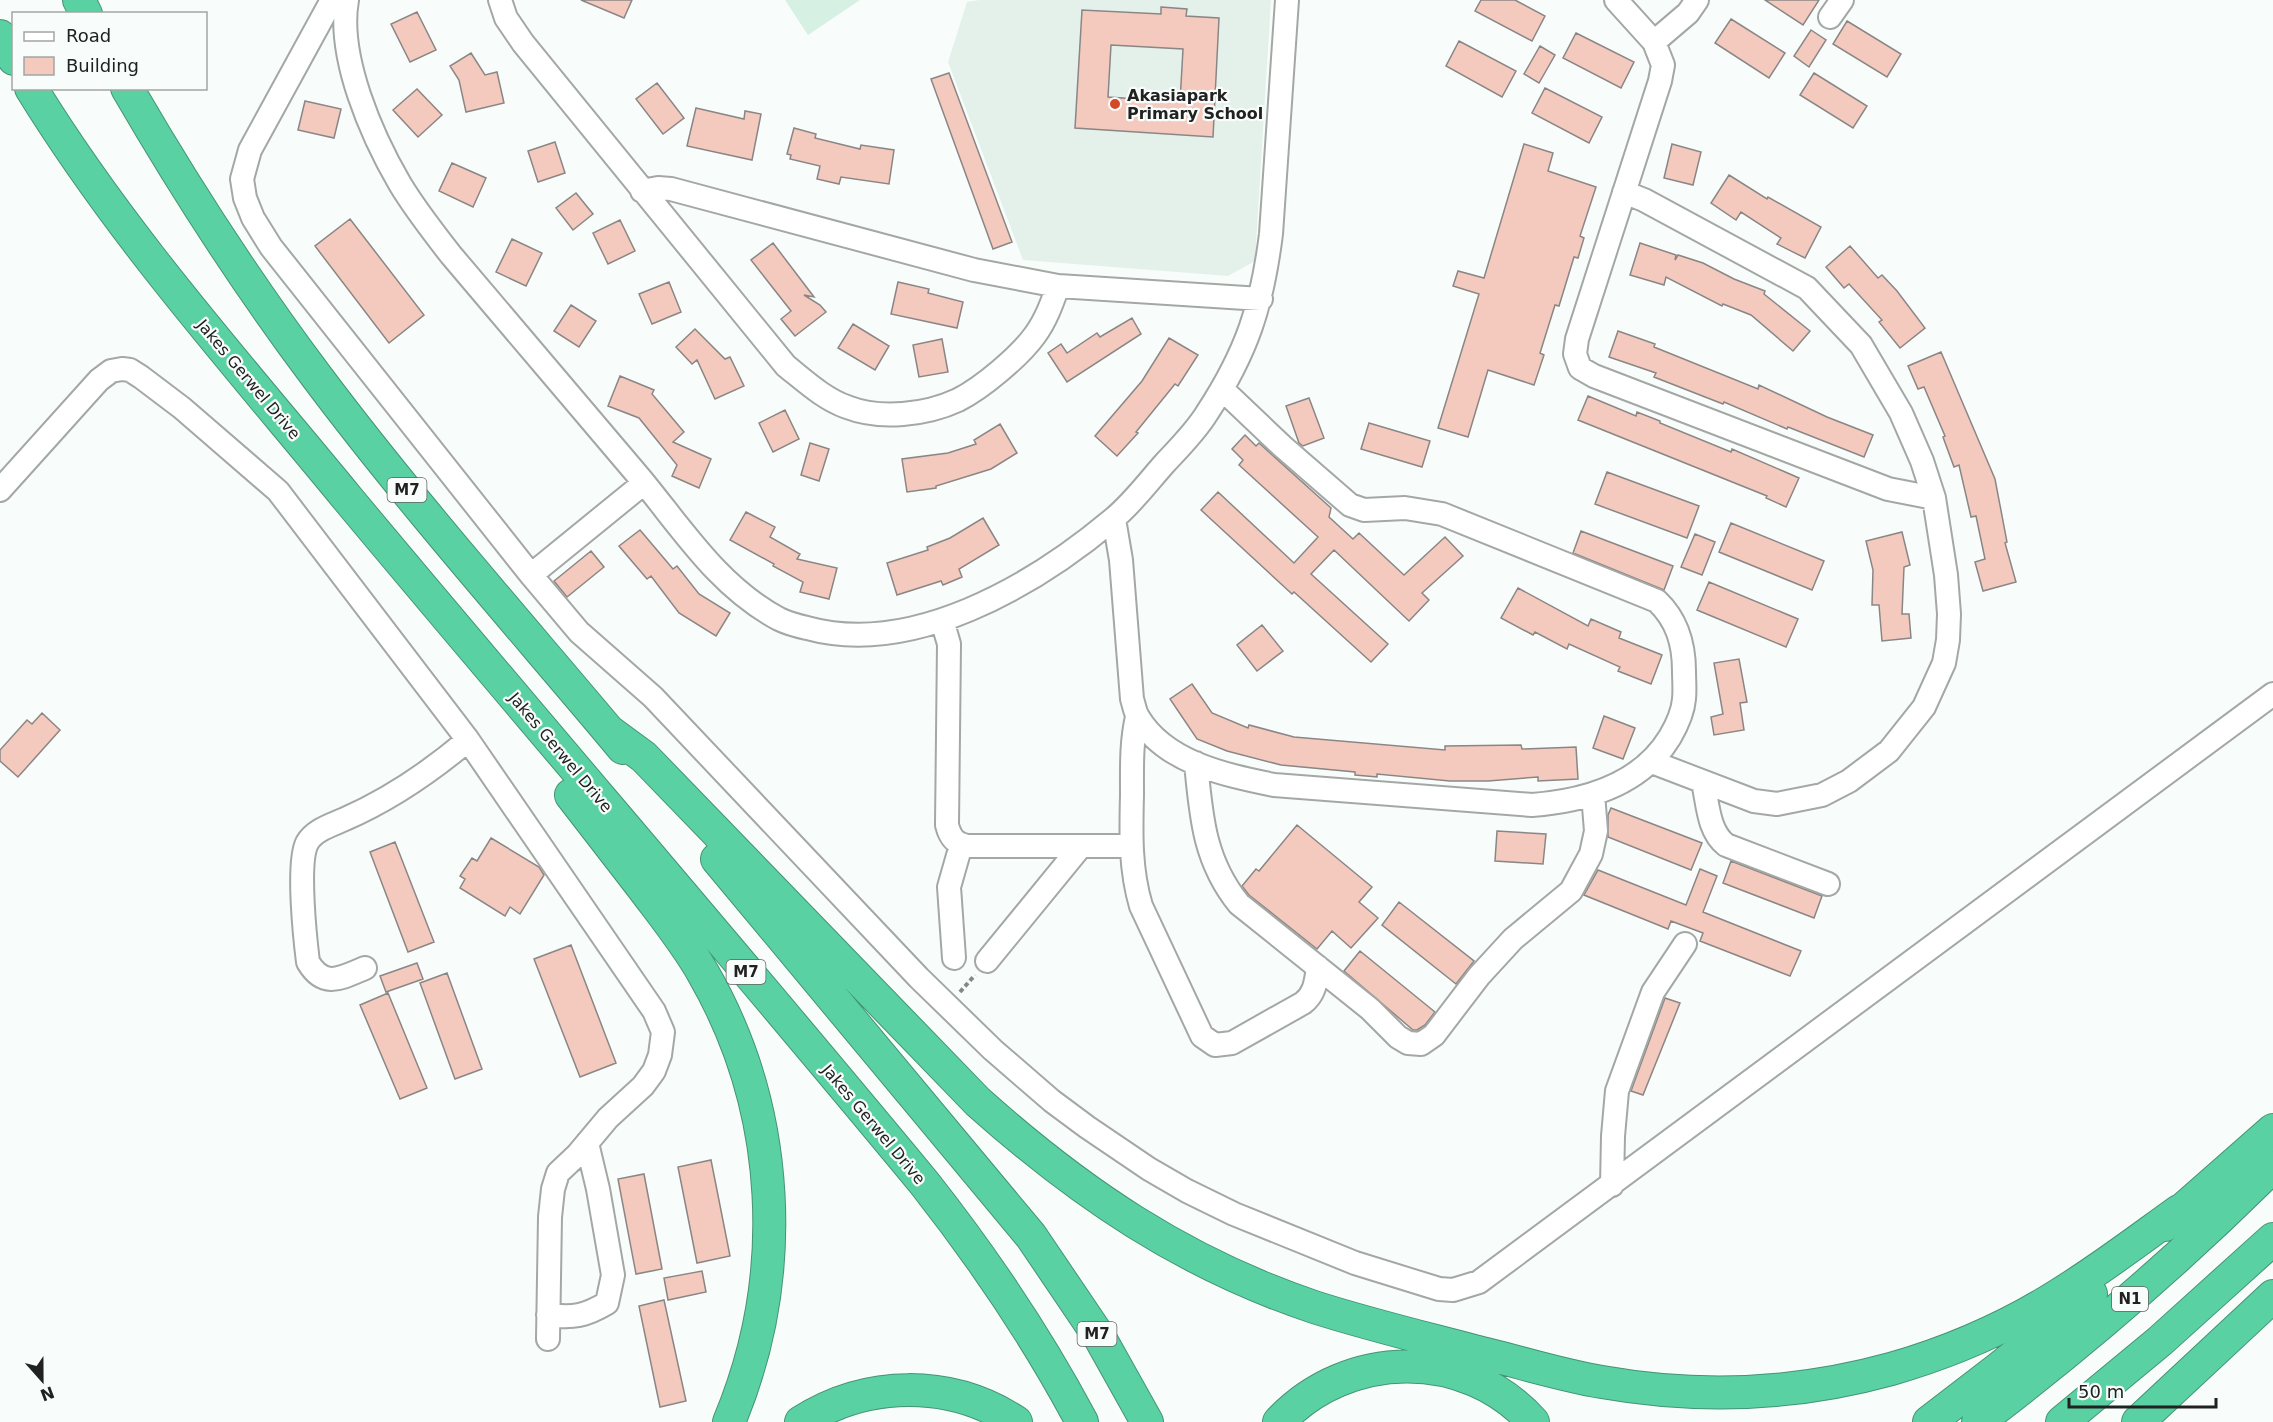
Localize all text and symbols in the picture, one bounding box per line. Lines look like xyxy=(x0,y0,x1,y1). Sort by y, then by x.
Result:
legend xyxy=(12,12,207,90)
text: Road xyxy=(66,25,111,46)
text: Building xyxy=(66,55,139,76)
place label: Akasiapark Primary School xyxy=(1127,86,1263,123)
marker: Akasiapark Primary School xyxy=(1108,97,1122,111)
street label: Jakes Gerwel Drive xyxy=(192,315,304,443)
road number: M7 xyxy=(388,478,426,502)
street label: Jakes Gerwel Drive xyxy=(504,688,616,816)
road number: M7 xyxy=(726,960,766,984)
street label: Jakes Gerwel Drive xyxy=(817,1060,929,1188)
road number: N1 xyxy=(2112,1287,2148,1311)
road number: M7 xyxy=(1078,1322,1116,1346)
north arrow xyxy=(12,1350,72,1410)
scale bar xyxy=(2069,1371,2216,1409)
text: 50 m xyxy=(2078,1381,2124,1402)
text: N xyxy=(38,1382,57,1405)

